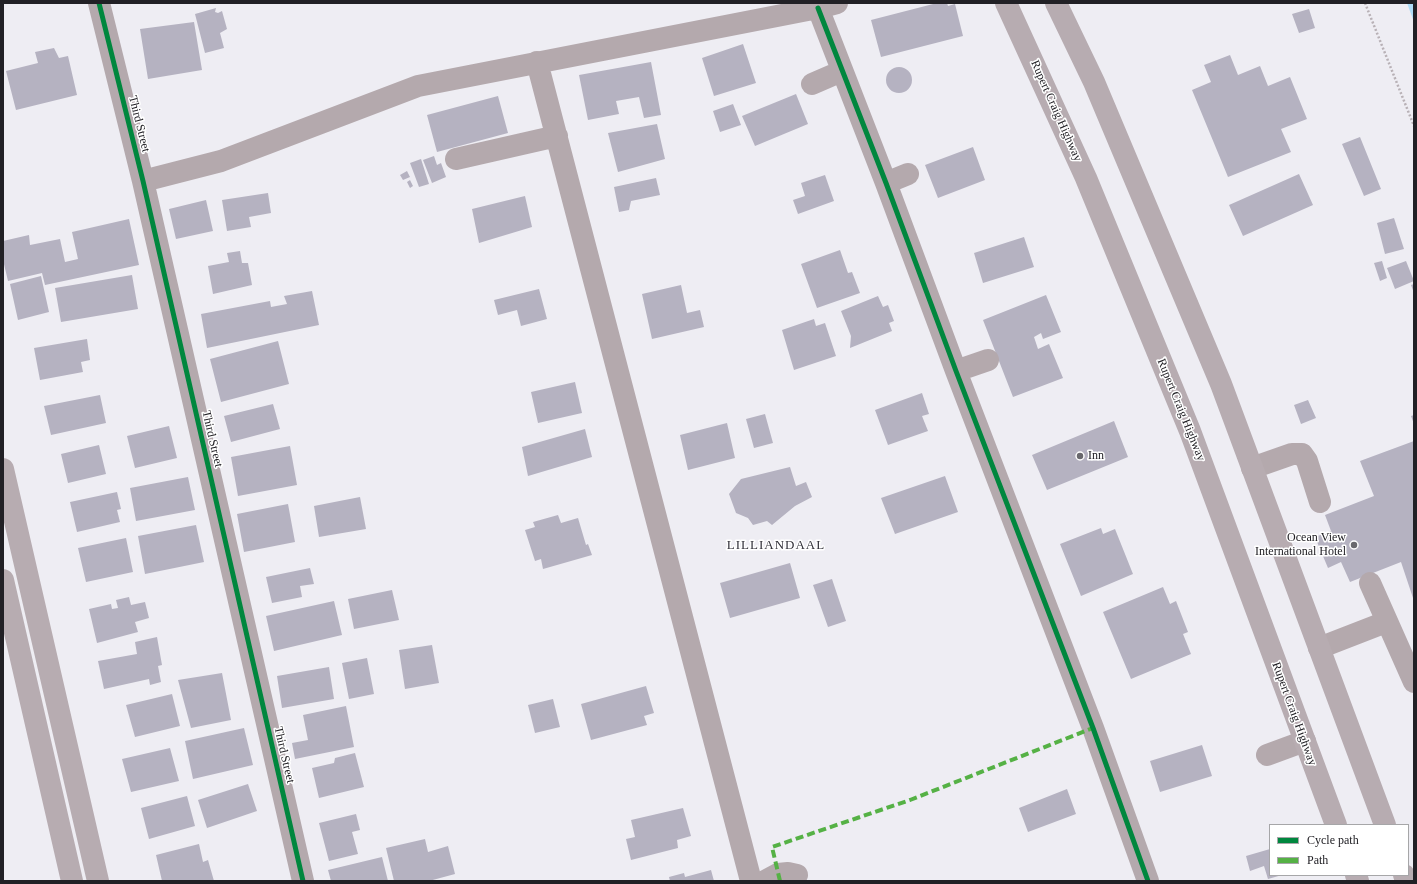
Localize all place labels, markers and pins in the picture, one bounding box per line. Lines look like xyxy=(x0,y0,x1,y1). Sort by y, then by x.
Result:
place label: Inn xyxy=(1088,449,1104,463)
marker: Inn xyxy=(1075,451,1085,461)
place label: Ocean View International Hotel xyxy=(1255,531,1346,559)
marker: Ocean View International Hotel xyxy=(1349,540,1359,550)

